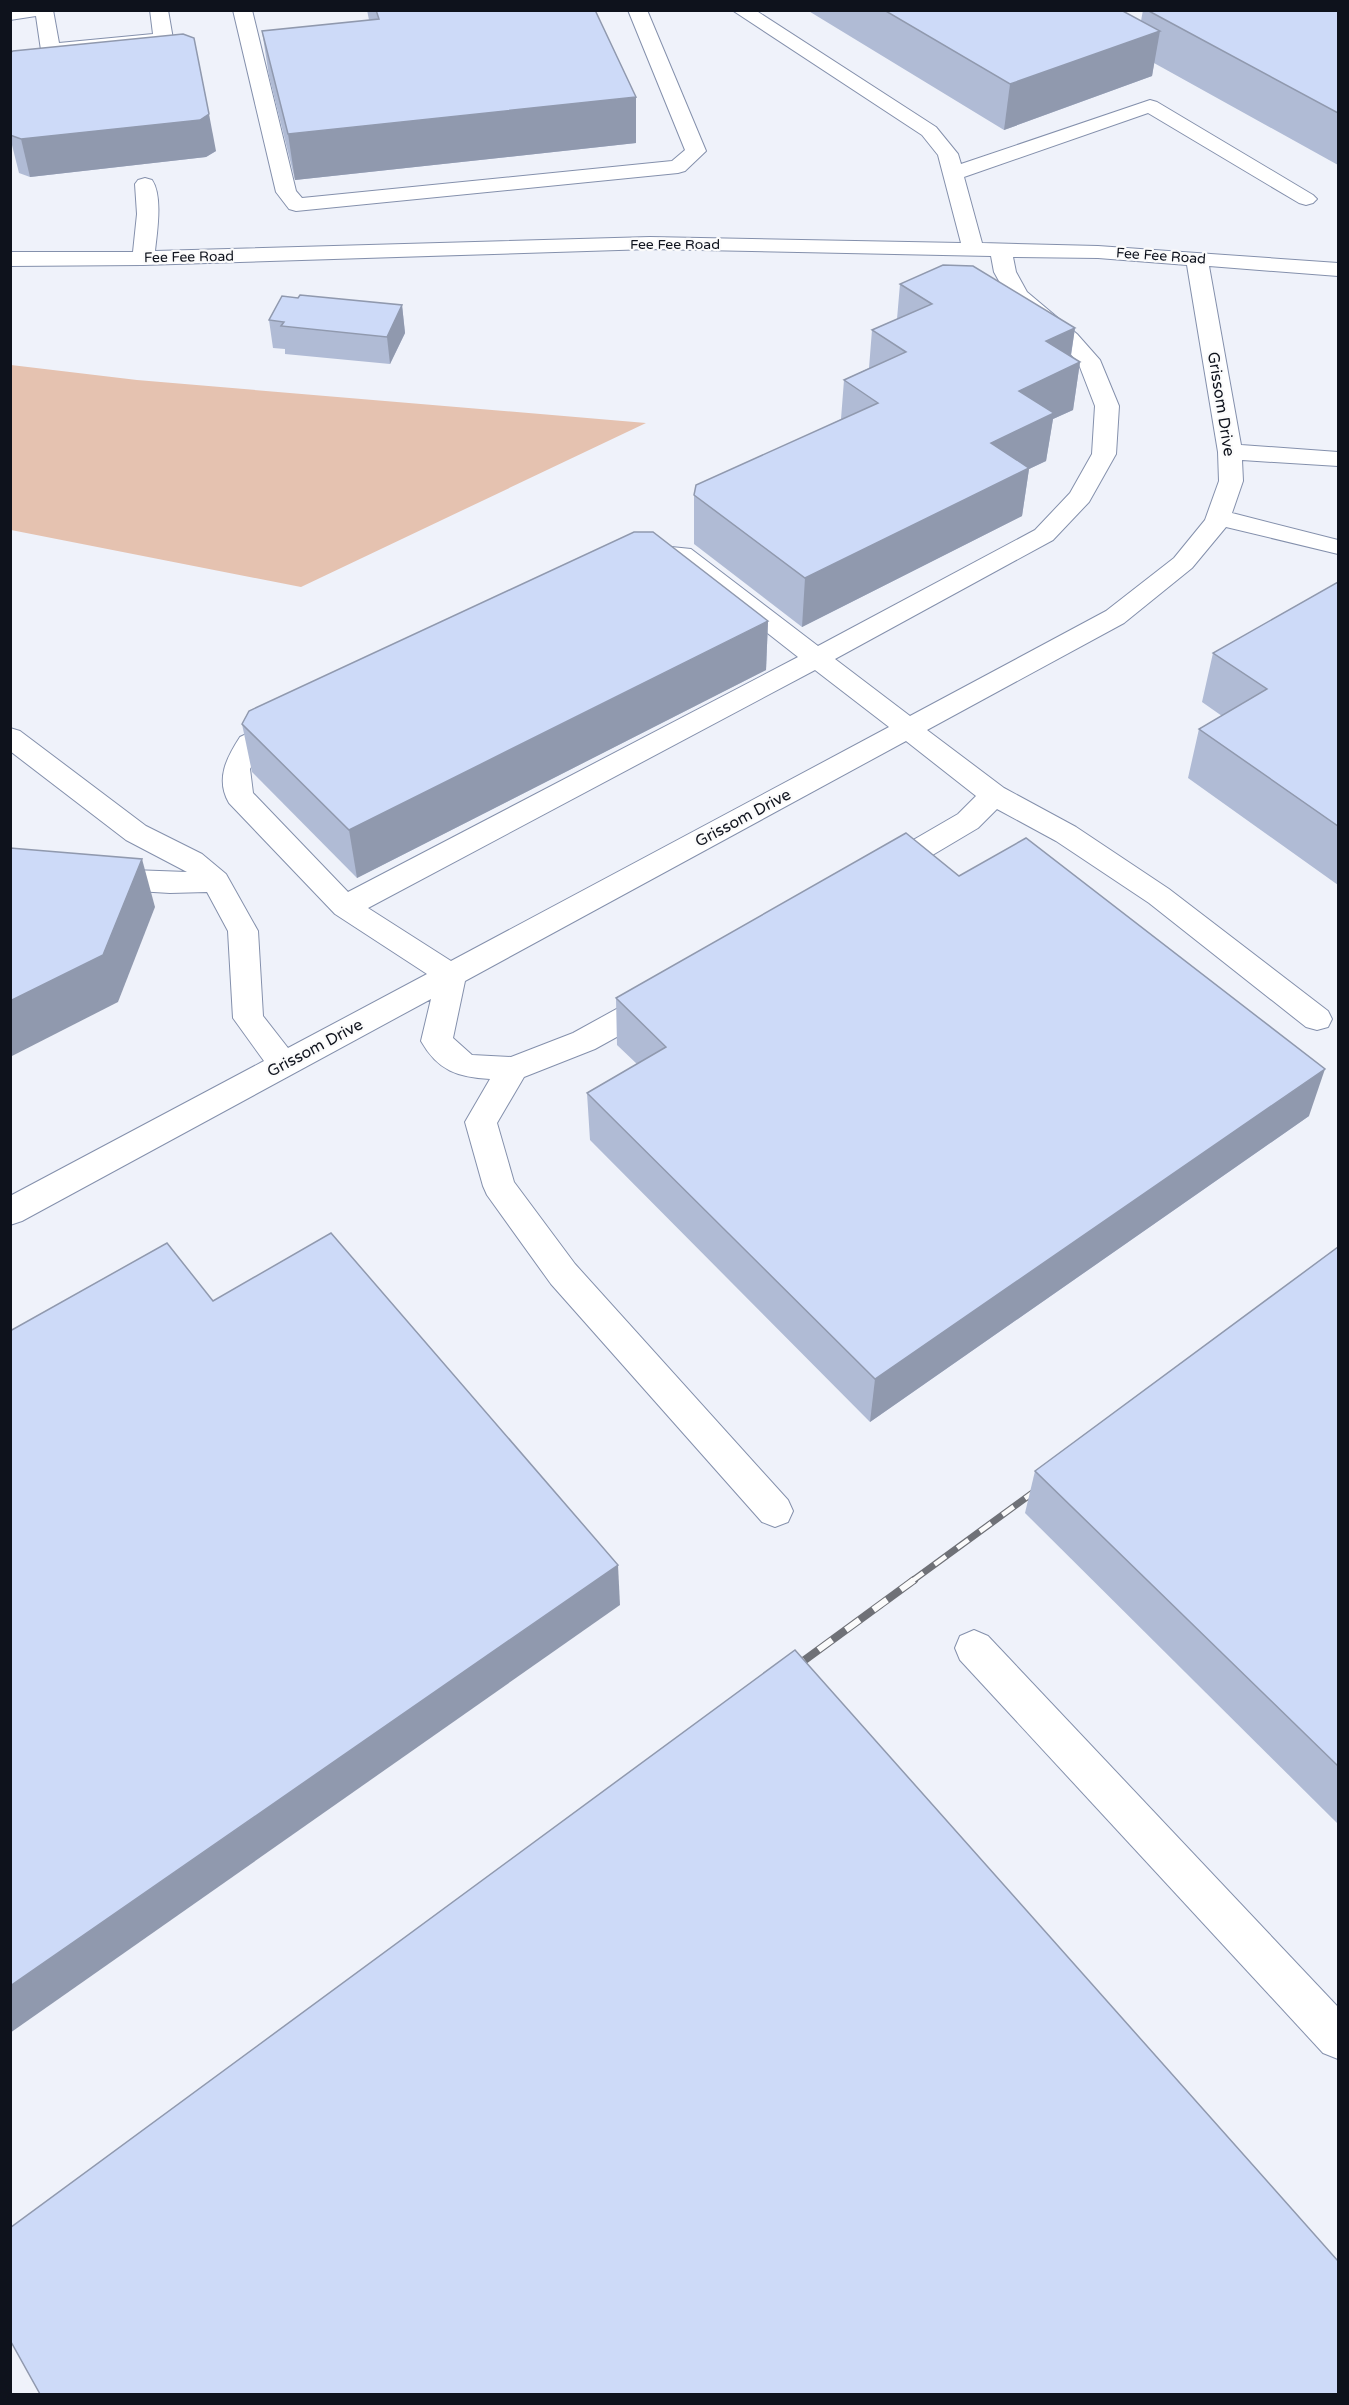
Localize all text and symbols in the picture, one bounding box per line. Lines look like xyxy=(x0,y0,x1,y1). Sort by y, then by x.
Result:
street label: Fee Fee Road xyxy=(630,236,720,253)
street label: Fee Fee Road xyxy=(1115,244,1207,268)
street label: Fee Fee Road xyxy=(144,248,234,266)
street label: Grissom Drive xyxy=(1203,350,1239,458)
street label: Grissom Drive xyxy=(692,784,794,852)
street label: Grissom Drive xyxy=(264,1014,366,1082)

